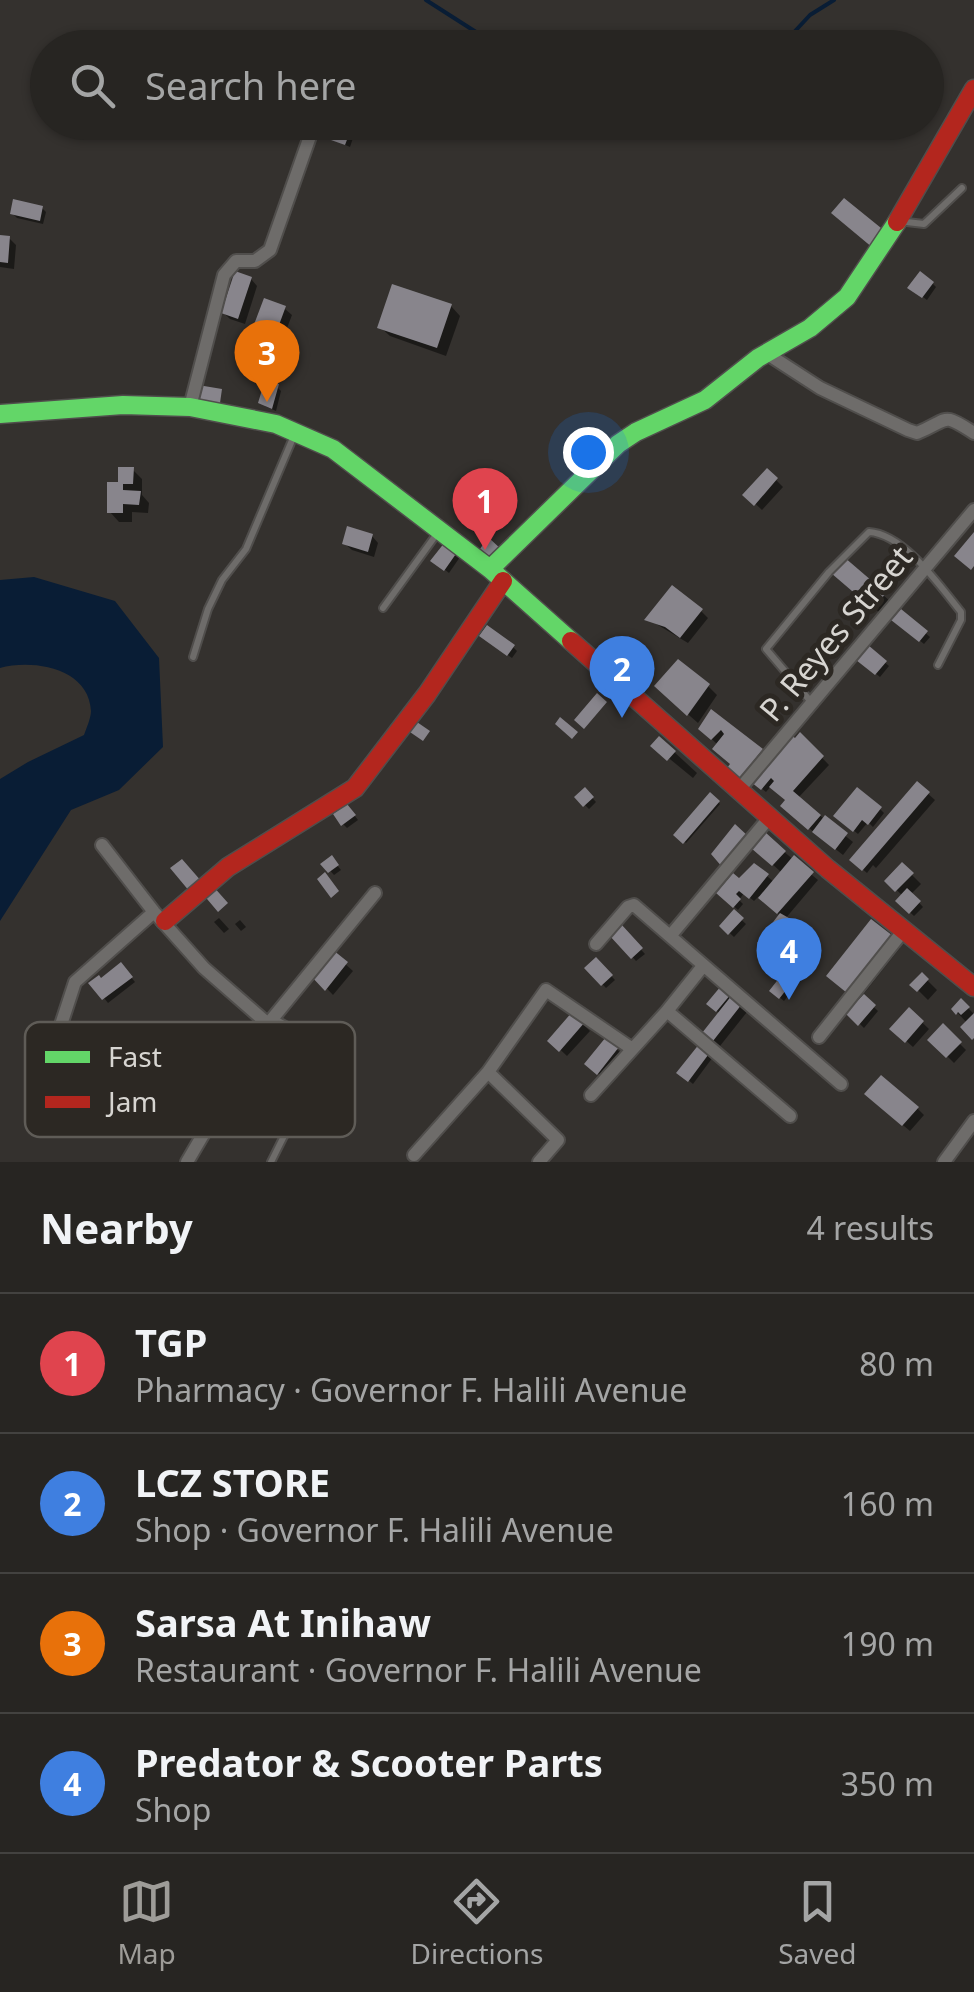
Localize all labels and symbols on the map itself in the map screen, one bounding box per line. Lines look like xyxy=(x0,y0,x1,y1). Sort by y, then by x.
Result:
pin: 3 xyxy=(234,320,300,402)
your location xyxy=(563,427,614,478)
pin: 1 xyxy=(452,468,518,550)
street label: P. Reyes Street xyxy=(749,536,921,730)
pin: 2 xyxy=(590,636,654,718)
pin: 4 xyxy=(756,918,822,1000)
legend xyxy=(25,1022,355,1137)
text: Fast xyxy=(108,1037,162,1075)
text: Jam xyxy=(105,1082,158,1120)

